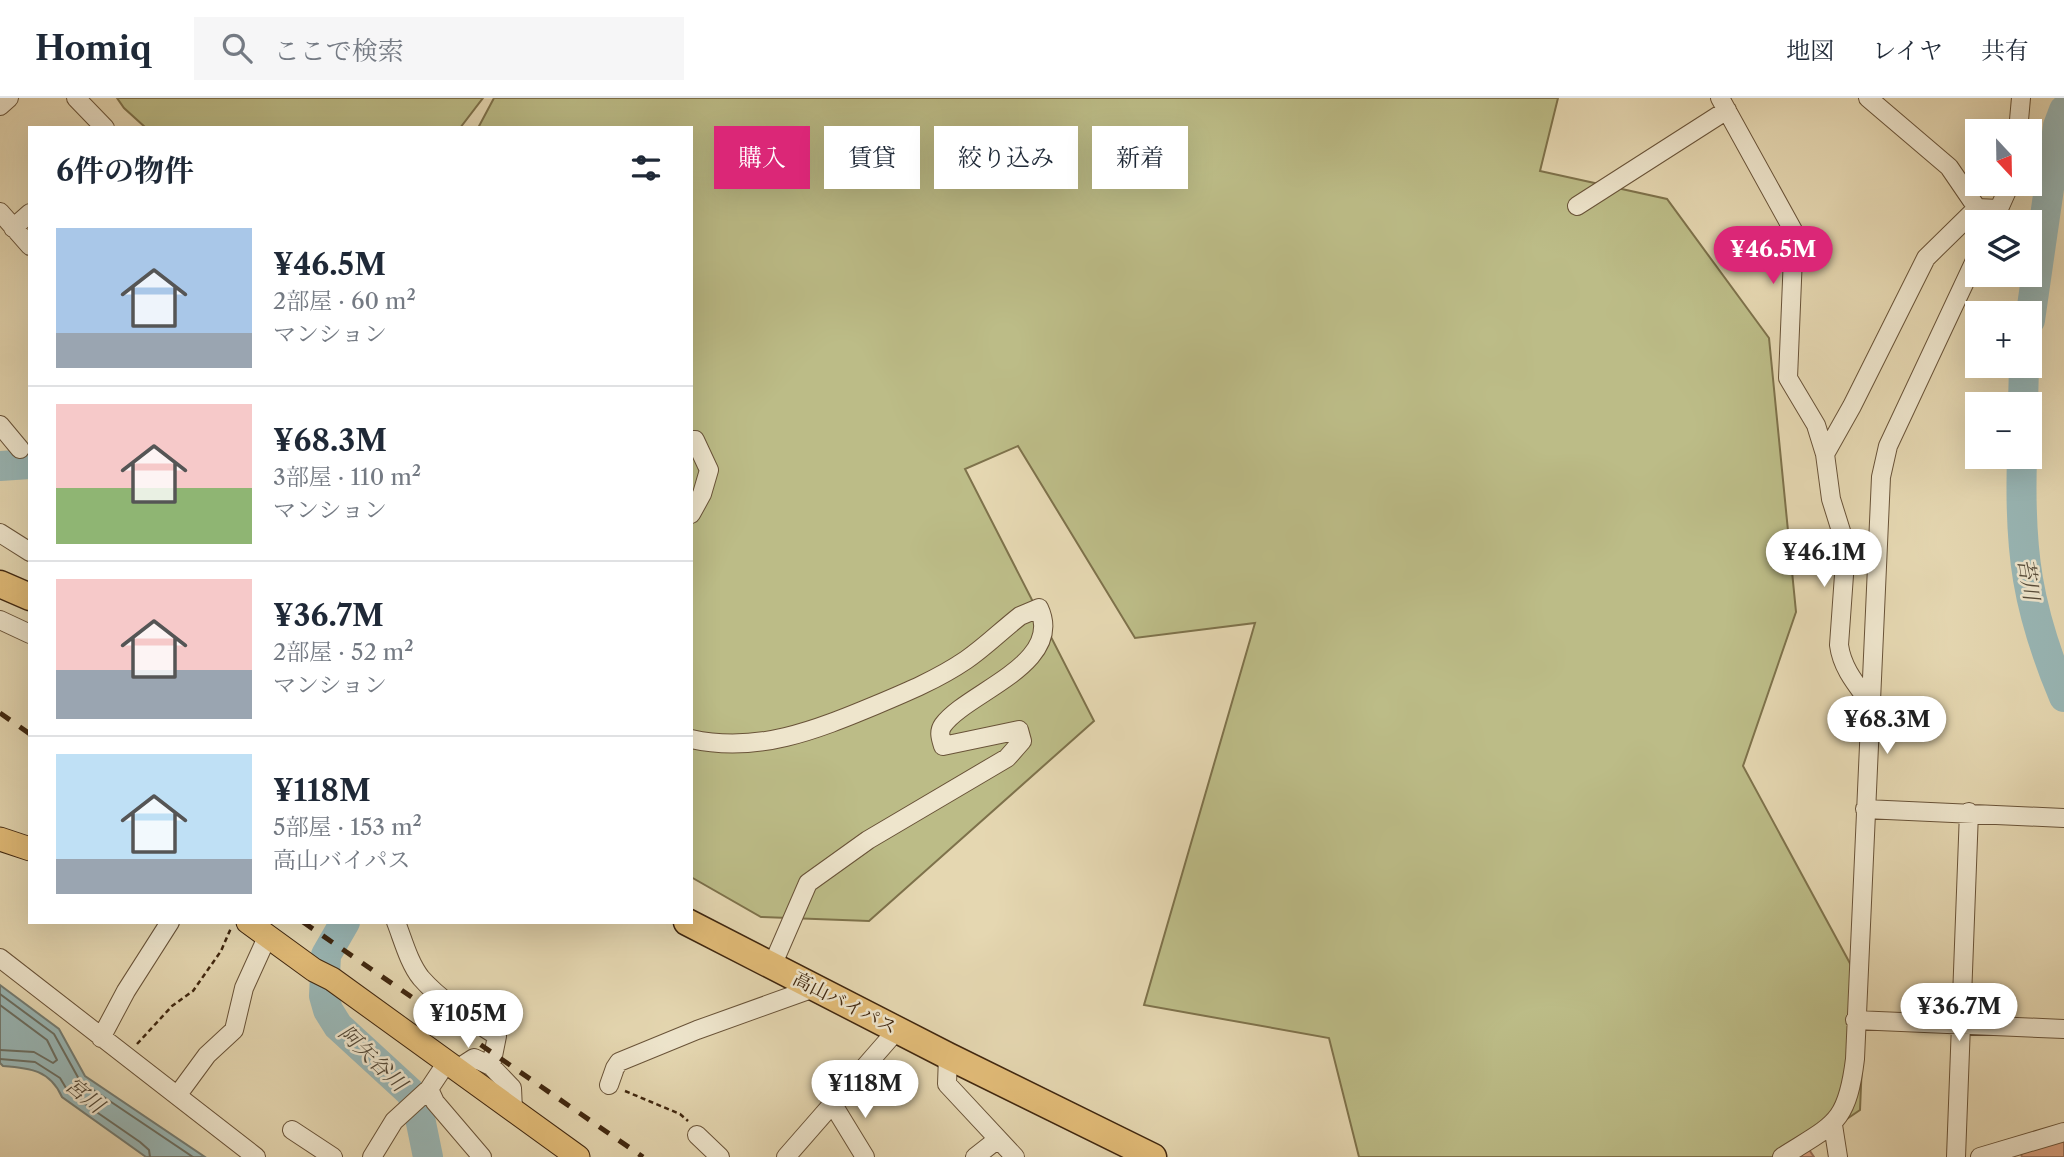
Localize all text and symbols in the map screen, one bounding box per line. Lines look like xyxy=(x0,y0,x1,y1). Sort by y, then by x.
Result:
search box xyxy=(194,17,684,80)
text: Homiq xyxy=(35,28,152,69)
icon: search xyxy=(218,29,256,67)
text: ここで検索 xyxy=(274,35,404,67)
text: 地図 xyxy=(1786,36,1834,65)
text: レイヤ xyxy=(1872,36,1943,65)
text: 共有 xyxy=(1981,36,2029,65)
north arrow xyxy=(1965,119,2042,196)
map controls xyxy=(1965,119,2042,469)
chip: 購入 xyxy=(714,126,810,189)
chip: 賃貸 xyxy=(824,126,920,189)
chip: 絞り込み xyxy=(934,126,1078,189)
chip: 新着 xyxy=(1092,126,1188,189)
icon: filters xyxy=(627,149,665,187)
text: 6件の物件 xyxy=(56,152,194,189)
button: layers xyxy=(1965,210,2042,287)
pin: ¥46.5M xyxy=(1716,226,1830,286)
text: ¥46.5M xyxy=(1730,235,1816,263)
text: ¥46.5M xyxy=(273,246,386,283)
icon: home xyxy=(112,256,196,340)
text: 2部屋 · 60 m² xyxy=(273,287,416,315)
button: + xyxy=(1965,301,2042,378)
text: マンション xyxy=(273,320,387,348)
button: − xyxy=(1965,392,2042,469)
text: ¥68.3M xyxy=(273,422,387,459)
icon: home xyxy=(112,432,196,516)
text: 3部屋 · 110 m² xyxy=(273,463,421,491)
text: マンション xyxy=(273,496,387,524)
pin: ¥46.1M xyxy=(1767,530,1881,589)
text: ¥46.1M xyxy=(1782,538,1866,566)
water label: 苔川 xyxy=(2013,556,2045,604)
text: ¥36.7M xyxy=(273,597,384,634)
icon: home xyxy=(112,607,196,691)
text: 2部屋 · 52 m² xyxy=(273,638,414,666)
text: マンション xyxy=(273,671,387,699)
pin: ¥68.3M xyxy=(1830,696,1944,756)
text: ¥68.3M xyxy=(1843,705,1931,733)
text: ¥118M xyxy=(273,772,371,809)
icon: home xyxy=(112,782,196,866)
text: 5部屋 · 153 m² xyxy=(273,813,422,841)
text: 高山バイパス xyxy=(273,846,411,874)
street label: 高山バイパス xyxy=(789,967,901,1039)
pin: ¥36.7M xyxy=(1902,984,2016,1043)
pin: ¥105M xyxy=(419,990,517,1050)
text: ¥36.7M xyxy=(1916,992,2002,1020)
text: ¥105M xyxy=(429,999,507,1027)
water label: 阿矢谷川 xyxy=(334,1020,413,1098)
pin: ¥118M xyxy=(816,1060,914,1120)
text: ¥118M xyxy=(827,1069,903,1097)
water label: 宮川 xyxy=(61,1072,111,1119)

